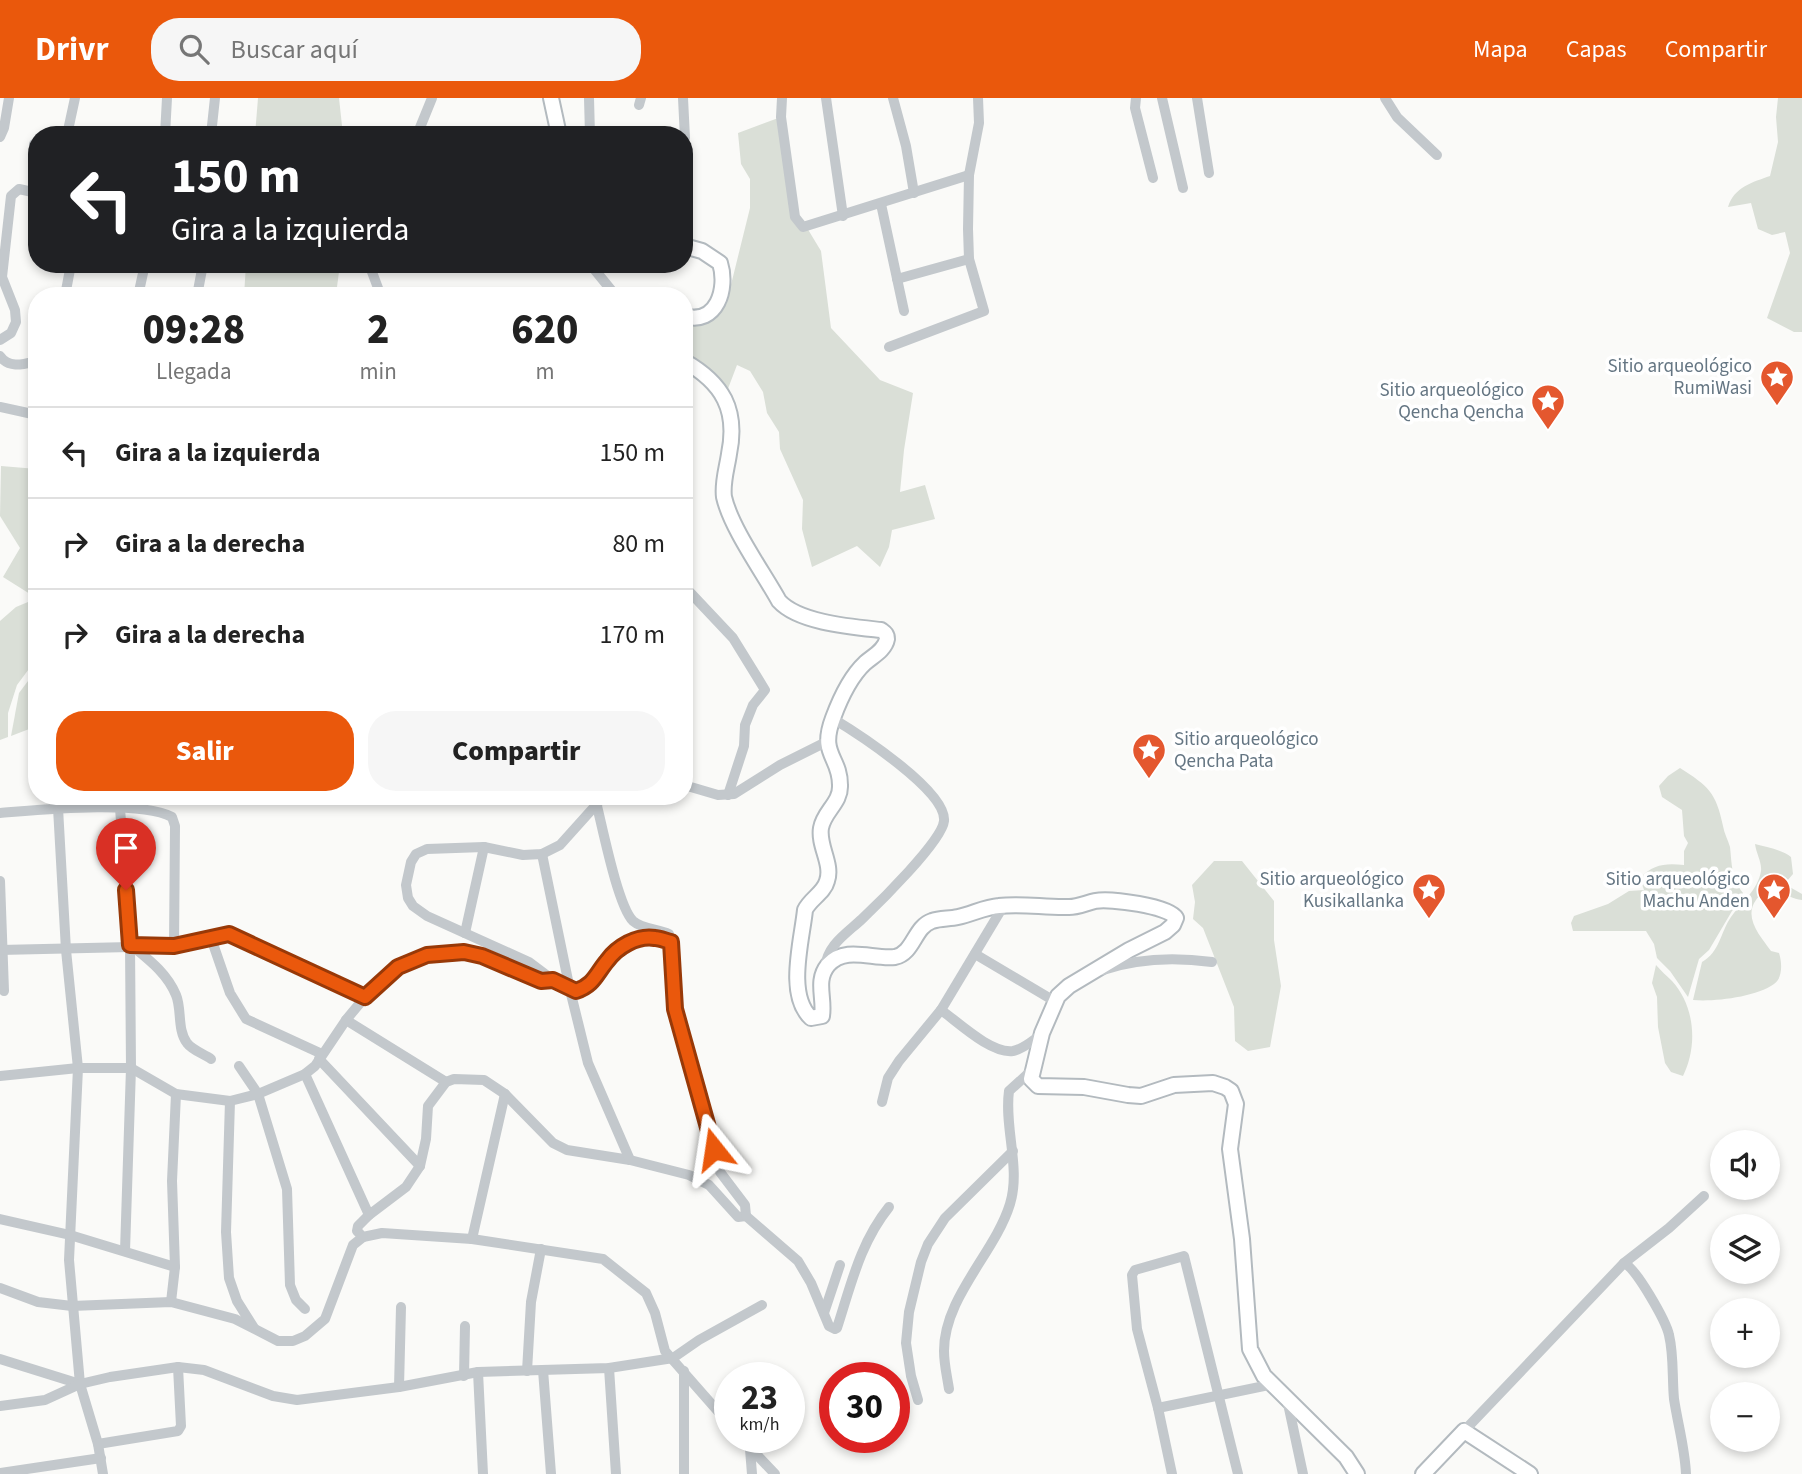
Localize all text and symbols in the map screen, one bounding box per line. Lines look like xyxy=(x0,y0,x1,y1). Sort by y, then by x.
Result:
search box xyxy=(151,18,641,81)
text: Drivr xyxy=(35,26,109,73)
icon: search xyxy=(175,30,213,68)
text: Buscar aquí xyxy=(231,31,358,68)
text: Mapa xyxy=(1473,32,1528,67)
text: Capas xyxy=(1566,32,1627,67)
text: Compartir xyxy=(1665,32,1767,67)
text: 150 m xyxy=(171,142,300,212)
icon: left xyxy=(56,154,147,245)
text: Gira a la izquierda xyxy=(171,207,409,253)
text: 09:28 xyxy=(142,300,245,360)
text: 2 xyxy=(367,300,389,360)
text: 620 xyxy=(511,300,579,360)
place label: Sitio arqueológico RumiWasi xyxy=(1607,353,1752,402)
text: Llegada xyxy=(156,355,231,388)
text: min xyxy=(360,355,397,388)
text: m xyxy=(535,355,554,388)
place icon: Sitio arqueológico RumiWasi xyxy=(1758,358,1796,407)
place label: Sitio arqueológico Qencha Qencha xyxy=(1379,377,1524,426)
place icon: Sitio arqueológico Qencha Qencha xyxy=(1529,382,1567,431)
icon: left xyxy=(56,434,94,472)
text: Gira a la izquierda xyxy=(115,434,320,471)
text: 150 m xyxy=(599,434,665,471)
icon: right xyxy=(56,525,94,563)
text: Gira a la derecha xyxy=(115,525,305,562)
text: 80 m xyxy=(612,525,665,562)
icon: right xyxy=(56,616,94,654)
text: Gira a la derecha xyxy=(115,616,305,653)
text: 170 m xyxy=(599,616,665,653)
button: Salir xyxy=(56,711,354,791)
button: Compartir xyxy=(368,711,665,791)
place label: Sitio arqueológico Qencha Pata xyxy=(1174,726,1319,775)
place icon: Sitio arqueológico Qencha Pata xyxy=(1130,731,1168,780)
pin xyxy=(96,818,156,890)
icon: arrive xyxy=(107,829,145,867)
place label: Sitio arqueológico Kusikallanka xyxy=(1259,866,1404,915)
place label: Sitio arqueológico Machu Anden xyxy=(1605,866,1750,915)
place icon: Sitio arqueológico Kusikallanka xyxy=(1410,871,1448,920)
place icon: Sitio arqueológico Machu Anden xyxy=(1755,871,1793,920)
position arrow xyxy=(677,1112,751,1186)
map controls xyxy=(1710,1130,1780,1452)
button: sound xyxy=(1710,1130,1780,1200)
button: layers xyxy=(1710,1214,1780,1284)
button: + xyxy=(1710,1298,1780,1368)
speed limit sign: 30 xyxy=(819,1362,910,1453)
text: 23 xyxy=(741,1373,778,1423)
button: − xyxy=(1710,1382,1780,1452)
text: km/h xyxy=(740,1412,779,1437)

